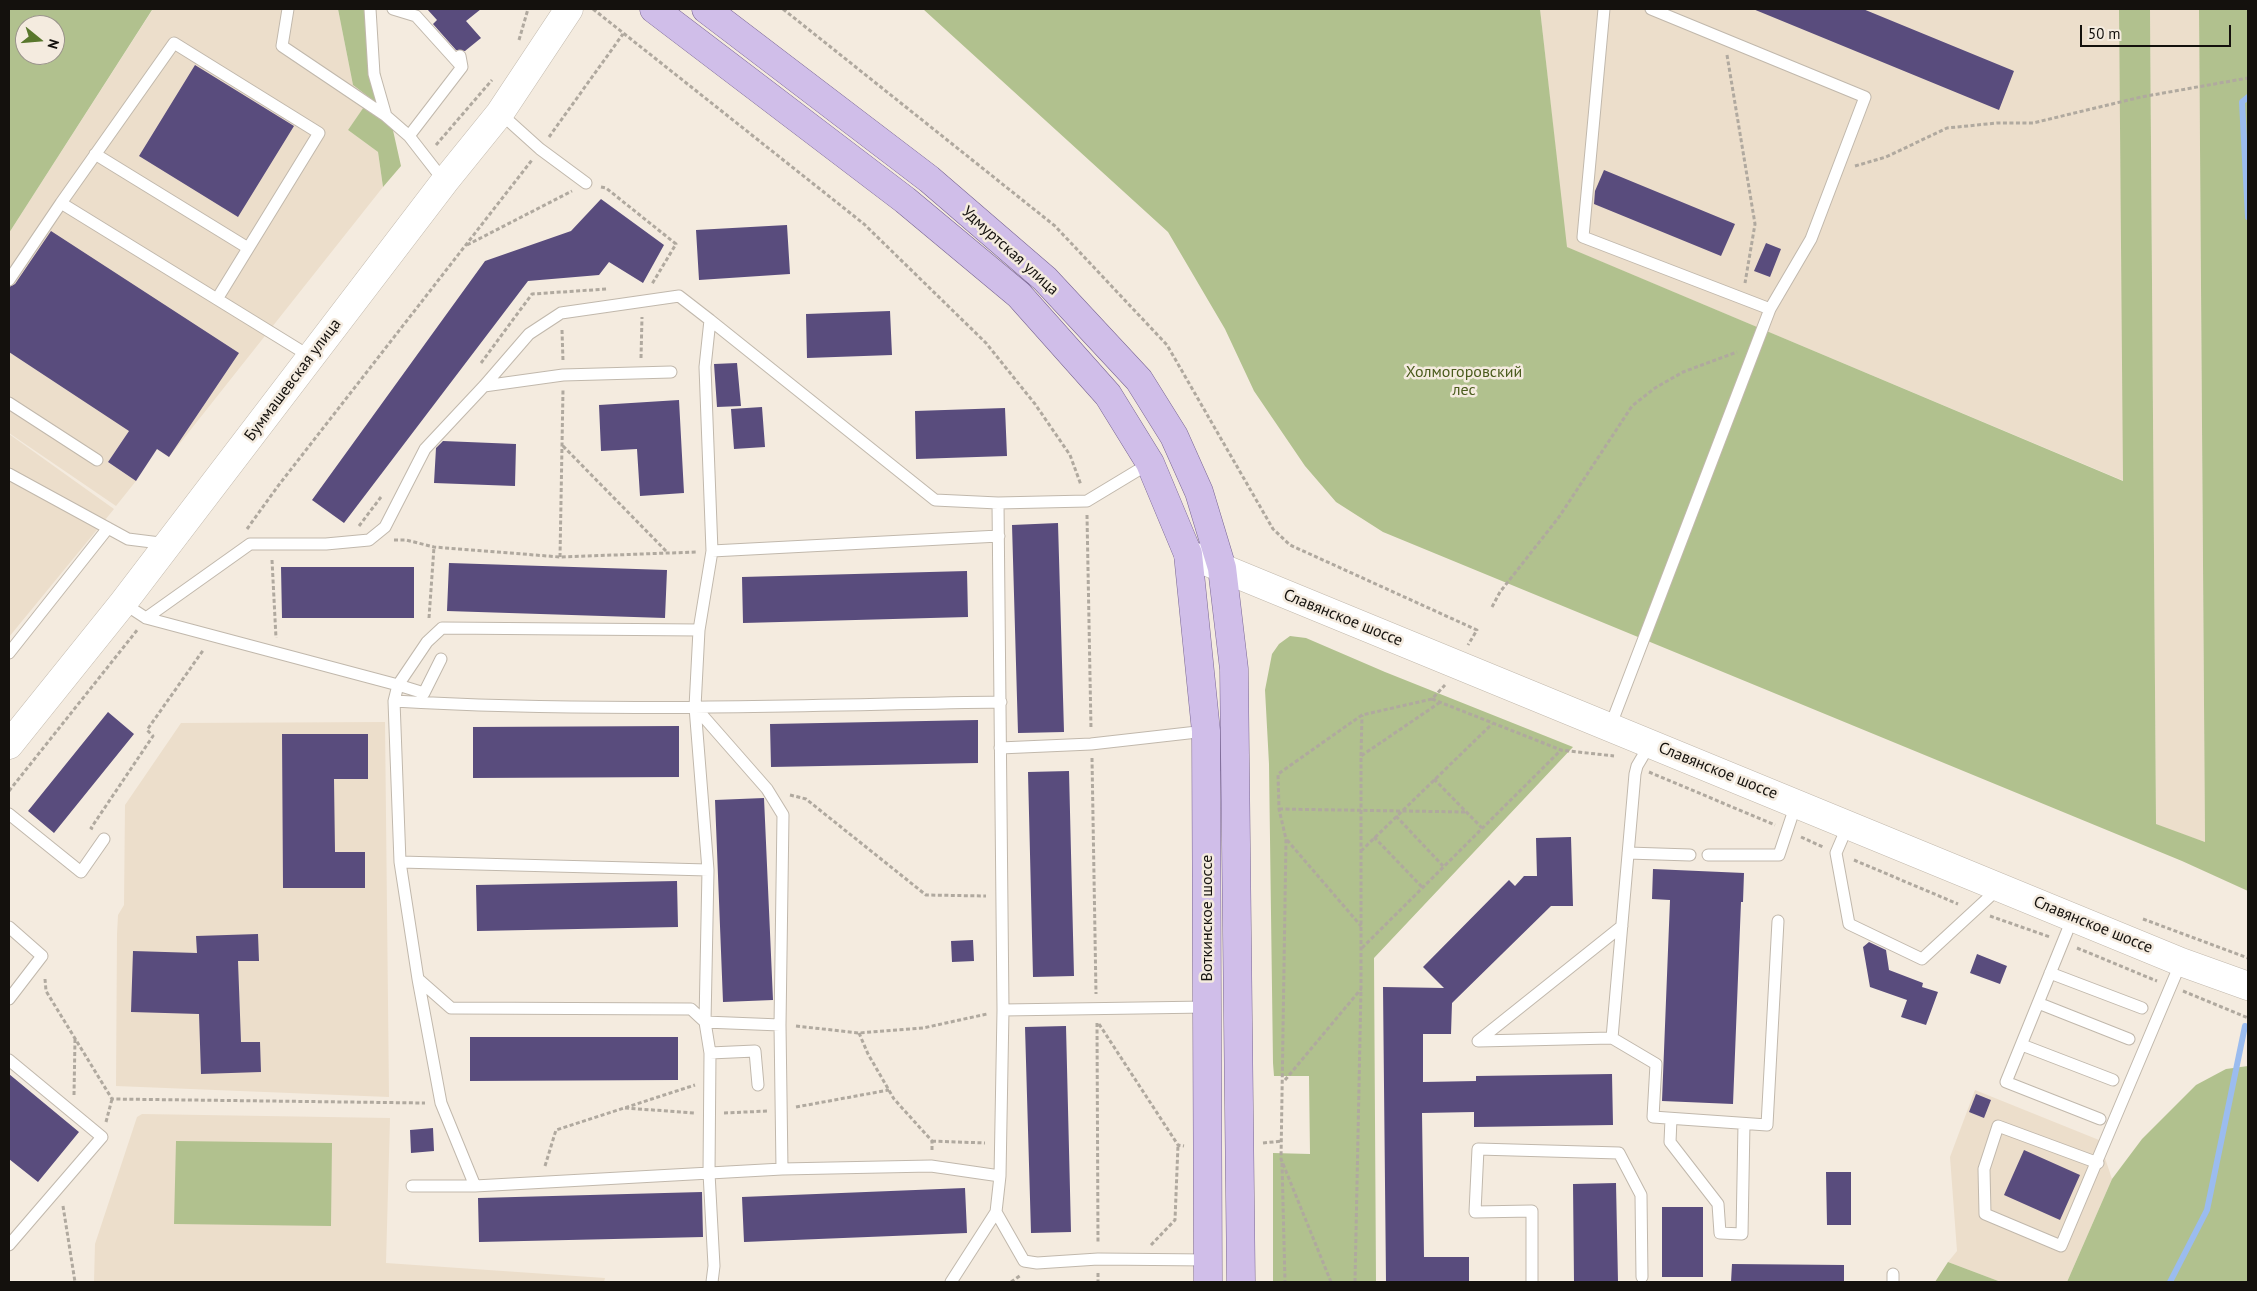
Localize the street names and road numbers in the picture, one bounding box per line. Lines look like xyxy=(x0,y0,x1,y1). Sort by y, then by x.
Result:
street label: Удмуртская улица xyxy=(958,202,1062,300)
street label: Буммашевская улица xyxy=(241,315,345,445)
street label: Славянское шоссе xyxy=(1281,585,1405,651)
street label: Славянское шоссе xyxy=(1656,738,1780,804)
street label: Воткинское шоссе xyxy=(1197,855,1217,981)
street label: Славянское шоссе xyxy=(2031,892,2155,958)

